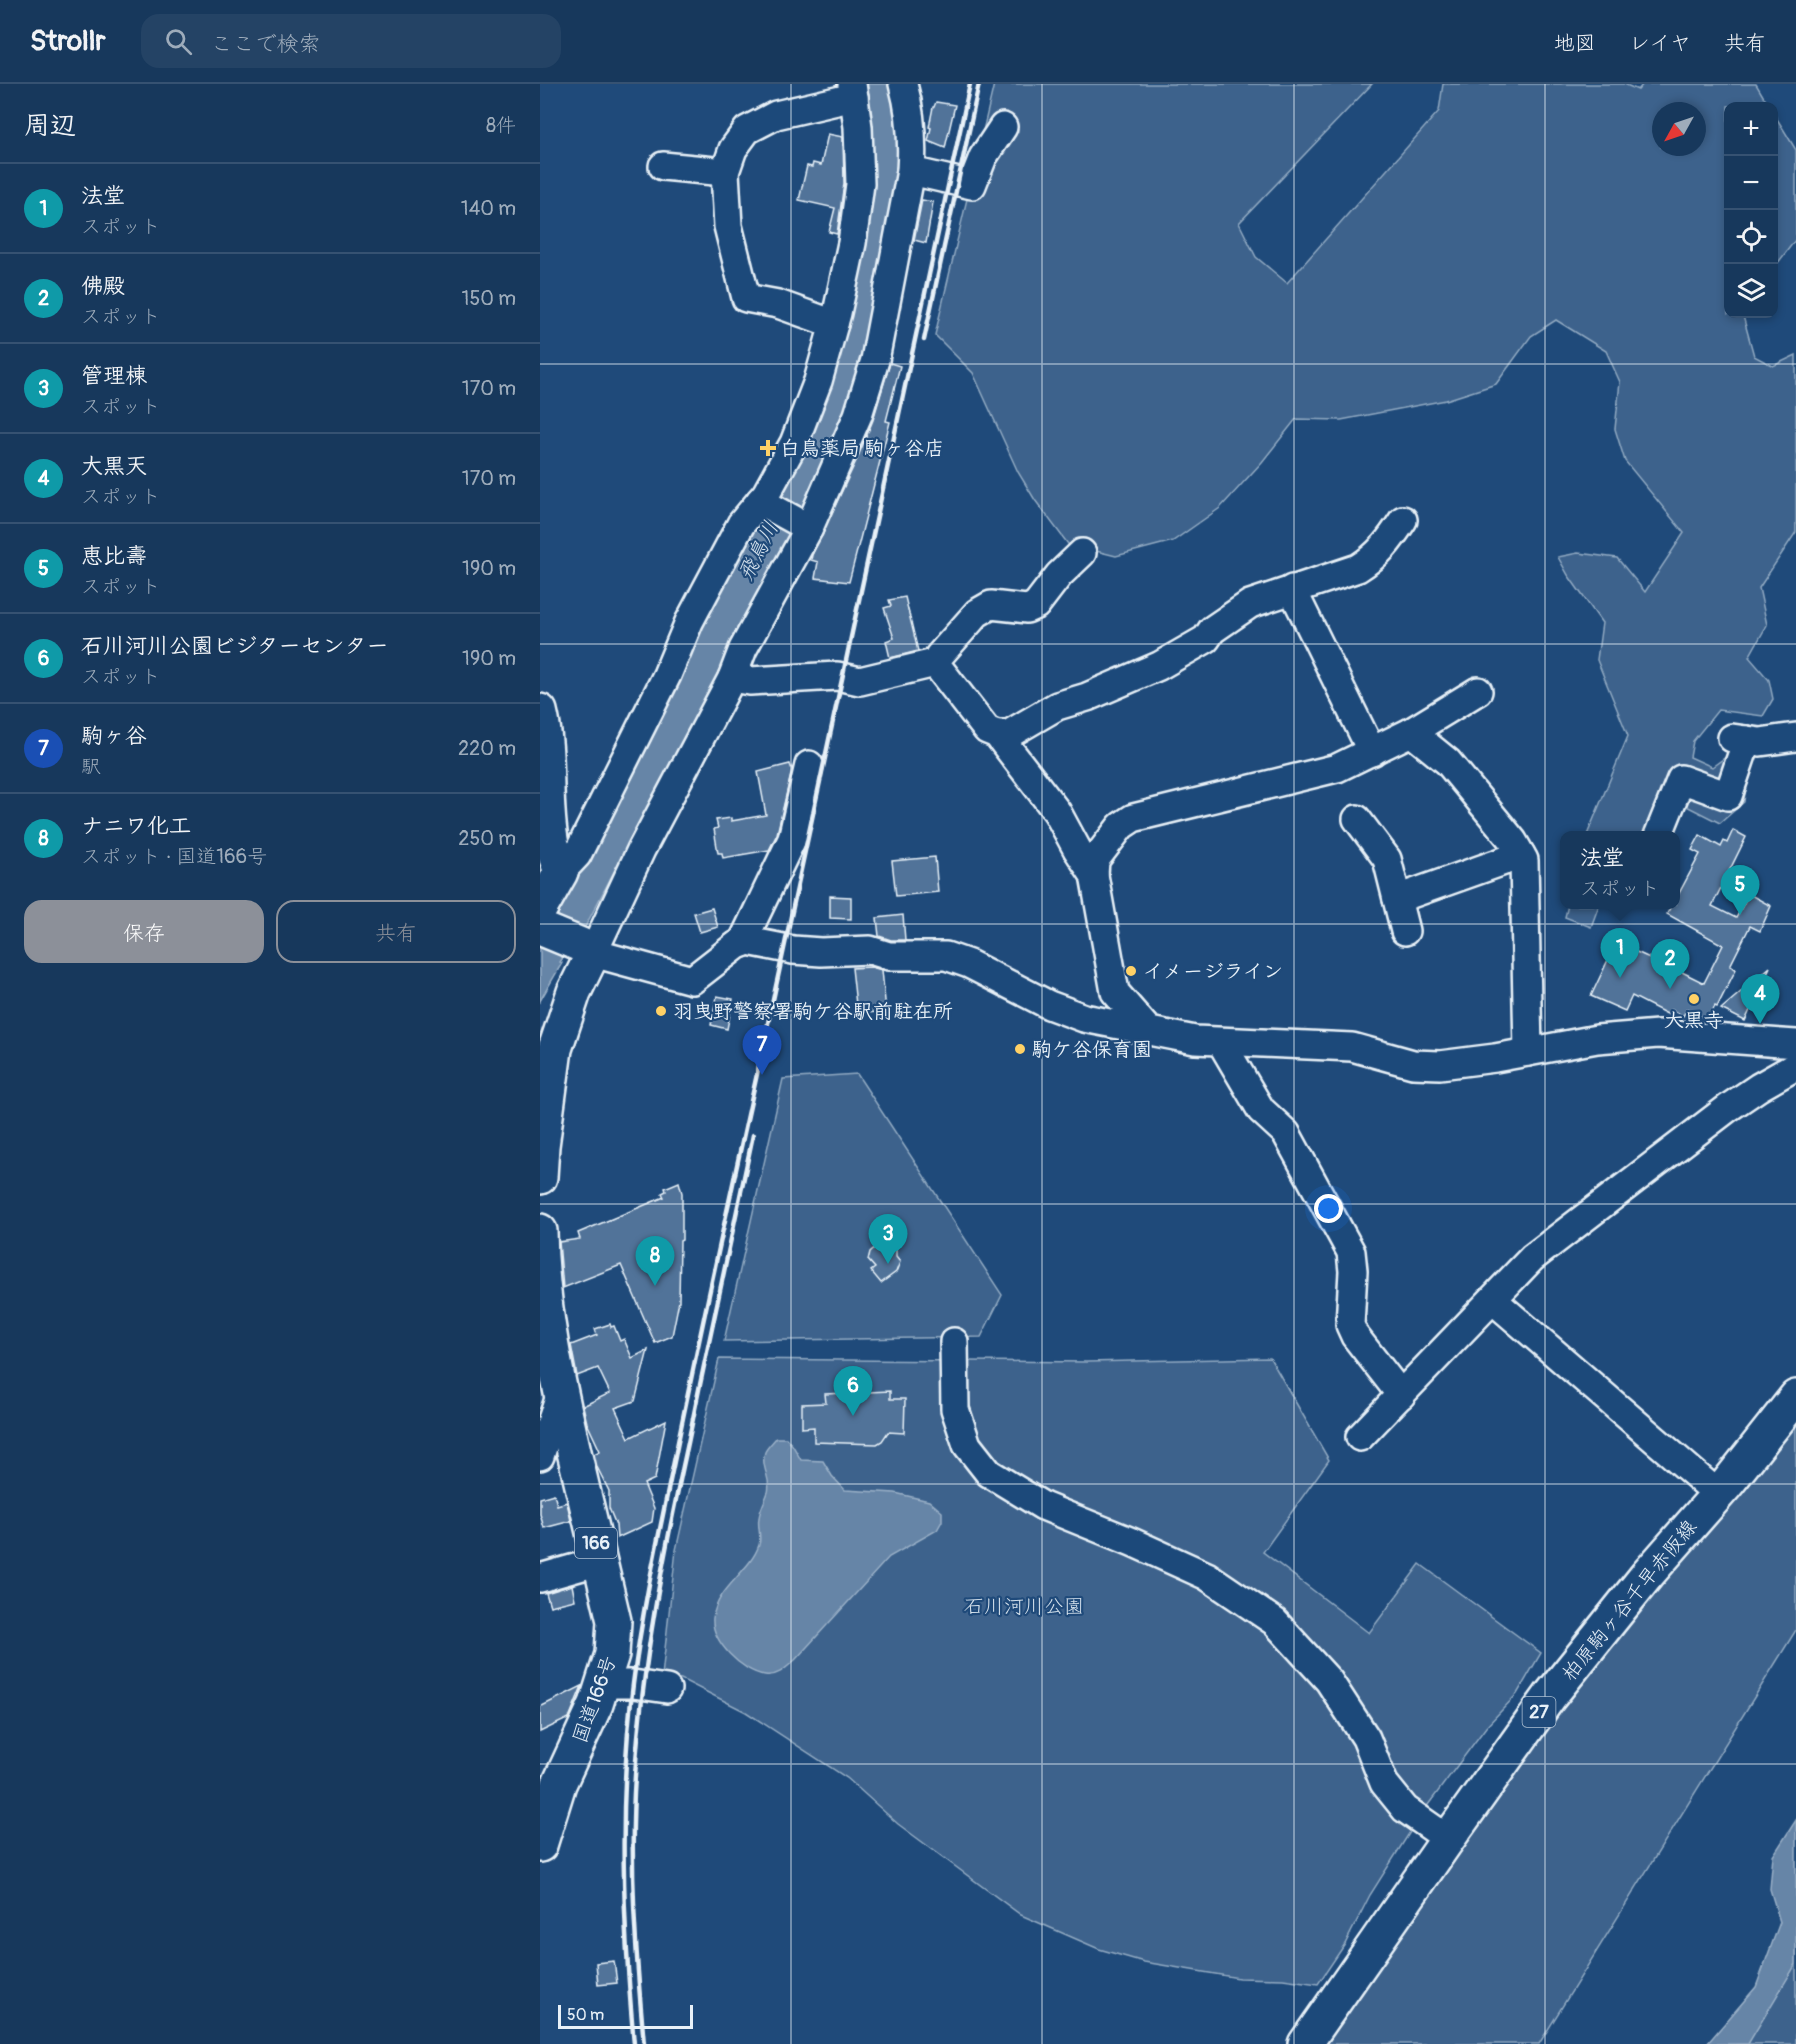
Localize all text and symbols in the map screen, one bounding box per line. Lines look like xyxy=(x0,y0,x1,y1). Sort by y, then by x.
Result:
search box xyxy=(141,14,561,68)
text: Strollr xyxy=(30,24,105,59)
icon: search xyxy=(162,25,195,58)
text: ここで検索 xyxy=(210,30,320,58)
text: 地図 xyxy=(1554,30,1596,57)
text: レイヤ xyxy=(1629,30,1691,57)
text: 共有 xyxy=(1724,30,1766,57)
north arrow xyxy=(1652,102,1706,156)
map controls xyxy=(1724,102,1778,318)
button: + xyxy=(1724,102,1778,156)
text: 周辺 xyxy=(24,110,76,142)
text: 8件 xyxy=(486,113,516,138)
button: − xyxy=(1724,156,1778,210)
text: 法堂 xyxy=(81,182,125,210)
text: 1 xyxy=(40,196,47,221)
text: 140 m xyxy=(461,196,516,221)
button: locate xyxy=(1724,210,1778,264)
text: スポット xyxy=(81,214,161,239)
button: layers xyxy=(1724,264,1778,318)
text: 佛殿 xyxy=(81,272,125,300)
text: 2 xyxy=(38,286,49,311)
text: 150 m xyxy=(462,286,516,311)
text: スポット xyxy=(81,304,161,329)
text: 管理棟 xyxy=(81,362,147,390)
text: 3 xyxy=(38,376,49,401)
text: 170 m xyxy=(462,376,516,401)
text: スポット xyxy=(81,394,161,419)
place label: 白鳥薬局 駒ヶ谷店 xyxy=(780,436,944,461)
marker: 白鳥薬局 駒ヶ谷店 xyxy=(761,441,775,455)
text: 大黒天 xyxy=(81,452,147,480)
text: 4 xyxy=(38,466,49,491)
text: 170 m xyxy=(462,466,516,491)
text: スポット xyxy=(81,484,161,509)
water label: 飛鳥川 xyxy=(732,517,785,585)
text: 恵比壽 xyxy=(81,542,147,570)
text: 5 xyxy=(38,556,49,581)
text: 190 m xyxy=(462,556,516,581)
text: スポット xyxy=(81,574,161,599)
text: 石川河川公園ビジターセンター xyxy=(81,632,389,660)
text: 6 xyxy=(38,646,49,671)
text: 190 m xyxy=(462,646,516,671)
text: スポット xyxy=(81,664,161,689)
text: 駒ヶ谷 xyxy=(81,722,147,750)
text: 7 xyxy=(38,736,49,761)
text: 220 m xyxy=(458,736,516,761)
text: 駅 xyxy=(81,754,101,779)
text: ナニワ化工 xyxy=(81,812,191,840)
text: 8 xyxy=(38,826,49,851)
text: 250 m xyxy=(458,826,516,851)
popup xyxy=(1560,831,1680,909)
text: スポット · 国道166号 xyxy=(81,844,267,869)
text: 法堂 xyxy=(1580,844,1624,872)
pin: 5 xyxy=(1720,866,1760,915)
text: スポット xyxy=(1580,876,1660,901)
button: 保存 xyxy=(24,900,264,963)
button: 共有 xyxy=(276,900,516,963)
pin: 1 xyxy=(1600,928,1640,978)
pin: 2 xyxy=(1650,940,1690,989)
place label: イメージライン xyxy=(1143,959,1283,984)
marker: イメージライン xyxy=(1124,964,1138,978)
pin: 4 xyxy=(1740,974,1780,1024)
marker: 大黒寺 xyxy=(1687,992,1701,1006)
place label: 羽曳野警察署駒ケ谷駅前駐在所 xyxy=(673,999,953,1024)
marker: 羽曳野警察署駒ケ谷駅前駐在所 xyxy=(654,1004,668,1018)
place label: 大黒寺 xyxy=(1664,1008,1724,1033)
pin: 7 xyxy=(742,1026,782,1075)
place label: 駒ケ谷保育園 xyxy=(1032,1037,1152,1062)
marker: 駒ケ谷保育園 xyxy=(1013,1042,1027,1056)
your location xyxy=(1314,1194,1343,1223)
pin: 3 xyxy=(868,1214,908,1264)
pin: 8 xyxy=(636,1236,674,1286)
pin: 6 xyxy=(834,1366,872,1416)
street label: 柏原駒ヶ谷千早赤阪線 xyxy=(1557,1515,1702,1686)
road number: 166 xyxy=(575,1528,617,1558)
park label: 石川河川公園 xyxy=(964,1594,1084,1619)
street label: 国道166号 xyxy=(567,1652,622,1746)
road number: 27 xyxy=(1522,1697,1556,1727)
scale bar xyxy=(558,2002,693,2030)
text: 50 m xyxy=(567,2005,604,2025)

